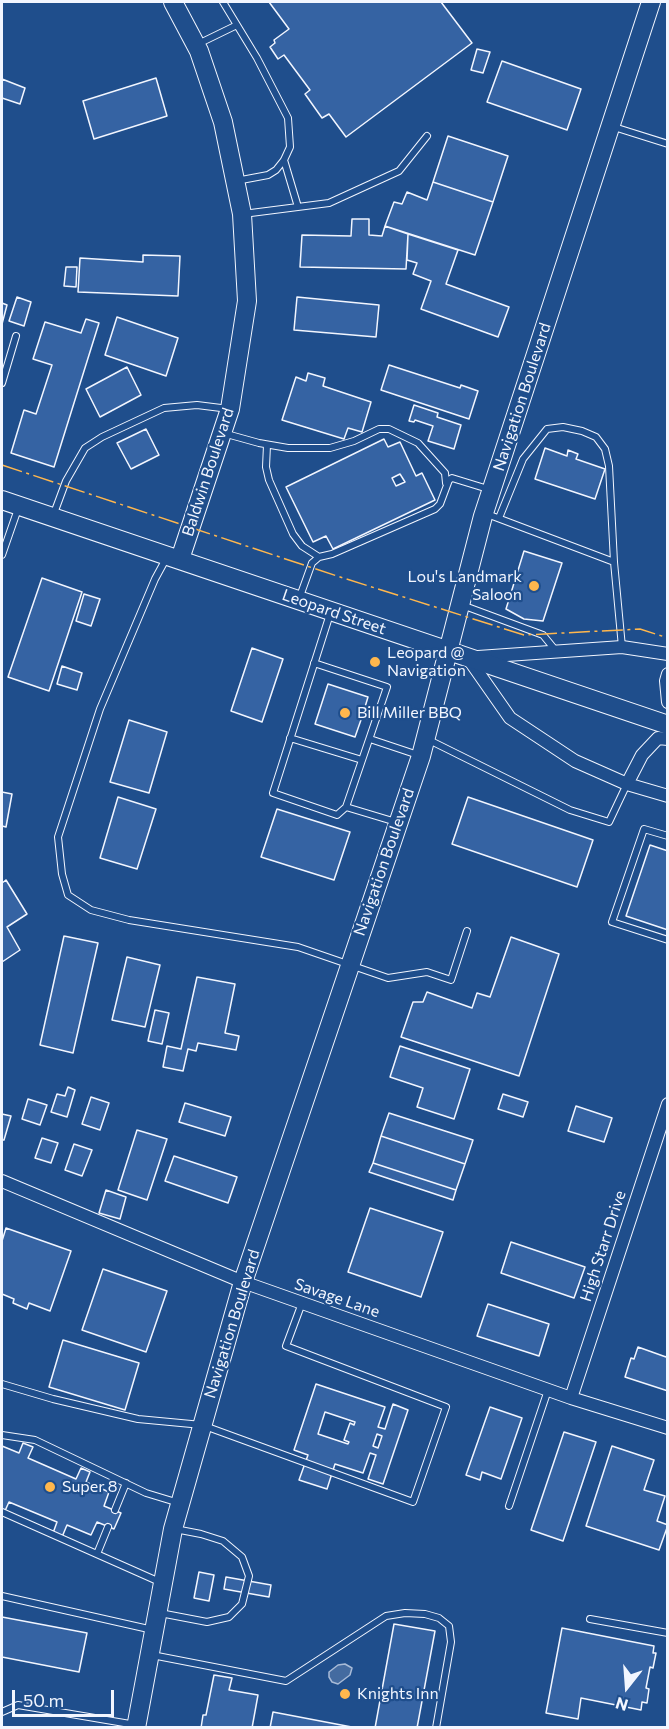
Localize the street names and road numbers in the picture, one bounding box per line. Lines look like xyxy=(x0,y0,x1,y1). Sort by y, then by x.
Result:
street label: Navigation Boulevard xyxy=(489,320,555,474)
street label: Baldwin Boulevard xyxy=(178,405,238,539)
street label: Leopard Street xyxy=(280,585,388,639)
street label: Navigation Boulevard xyxy=(350,786,418,938)
street label: High Starr Drive xyxy=(576,1188,630,1304)
street label: Navigation Boulevard xyxy=(200,1247,264,1401)
street label: Savage Lane xyxy=(292,1274,382,1322)

